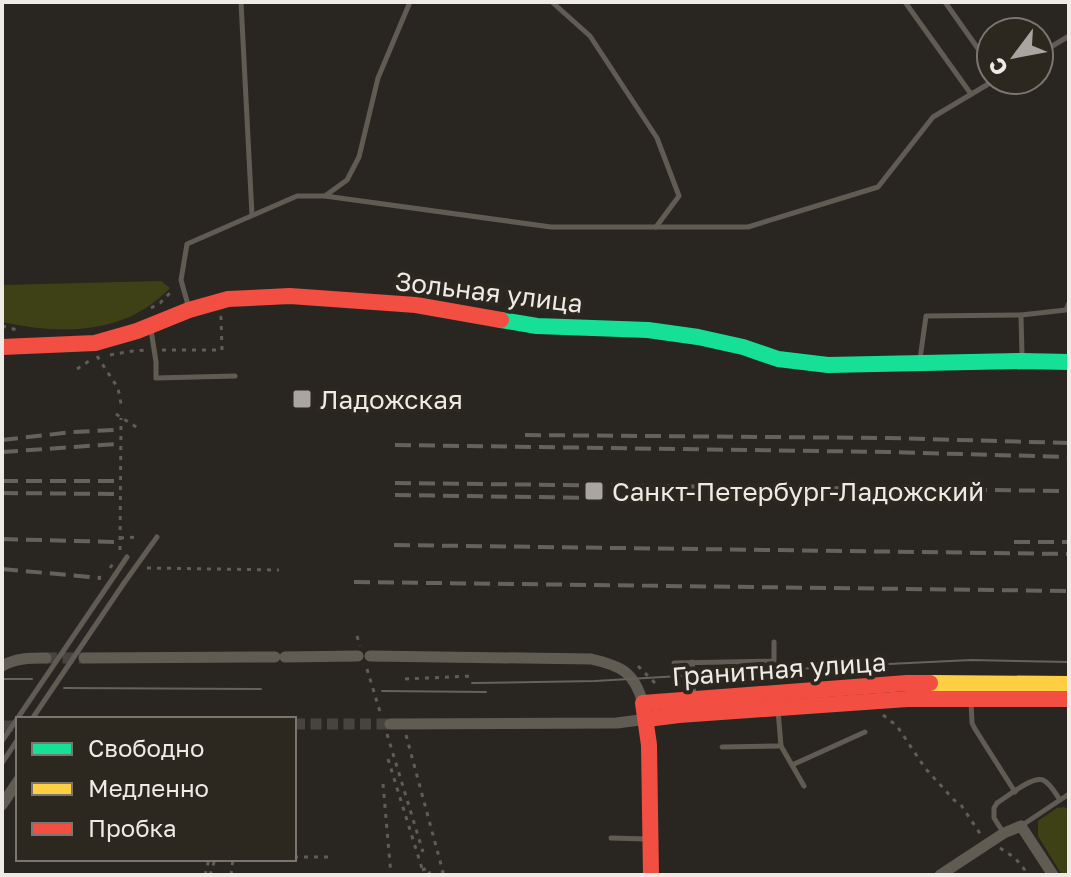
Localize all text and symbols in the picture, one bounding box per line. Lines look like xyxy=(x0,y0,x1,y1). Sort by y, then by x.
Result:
north arrow xyxy=(975,16,1055,96)
text: С xyxy=(982,53,1013,81)
street label: Зольная улица xyxy=(393,265,585,319)
place label: Ладожская xyxy=(320,384,463,415)
marker: Ладожская xyxy=(291,388,313,410)
place label: Санкт-Петербург-Ладожский xyxy=(612,476,984,507)
marker: Санкт-Петербург-Ладожский xyxy=(583,480,605,502)
street label: Гранитная улица xyxy=(671,646,887,692)
legend xyxy=(16,717,296,861)
text: Свободно xyxy=(88,733,204,762)
text: Медленно xyxy=(88,773,209,802)
text: Пробка xyxy=(88,813,177,842)

